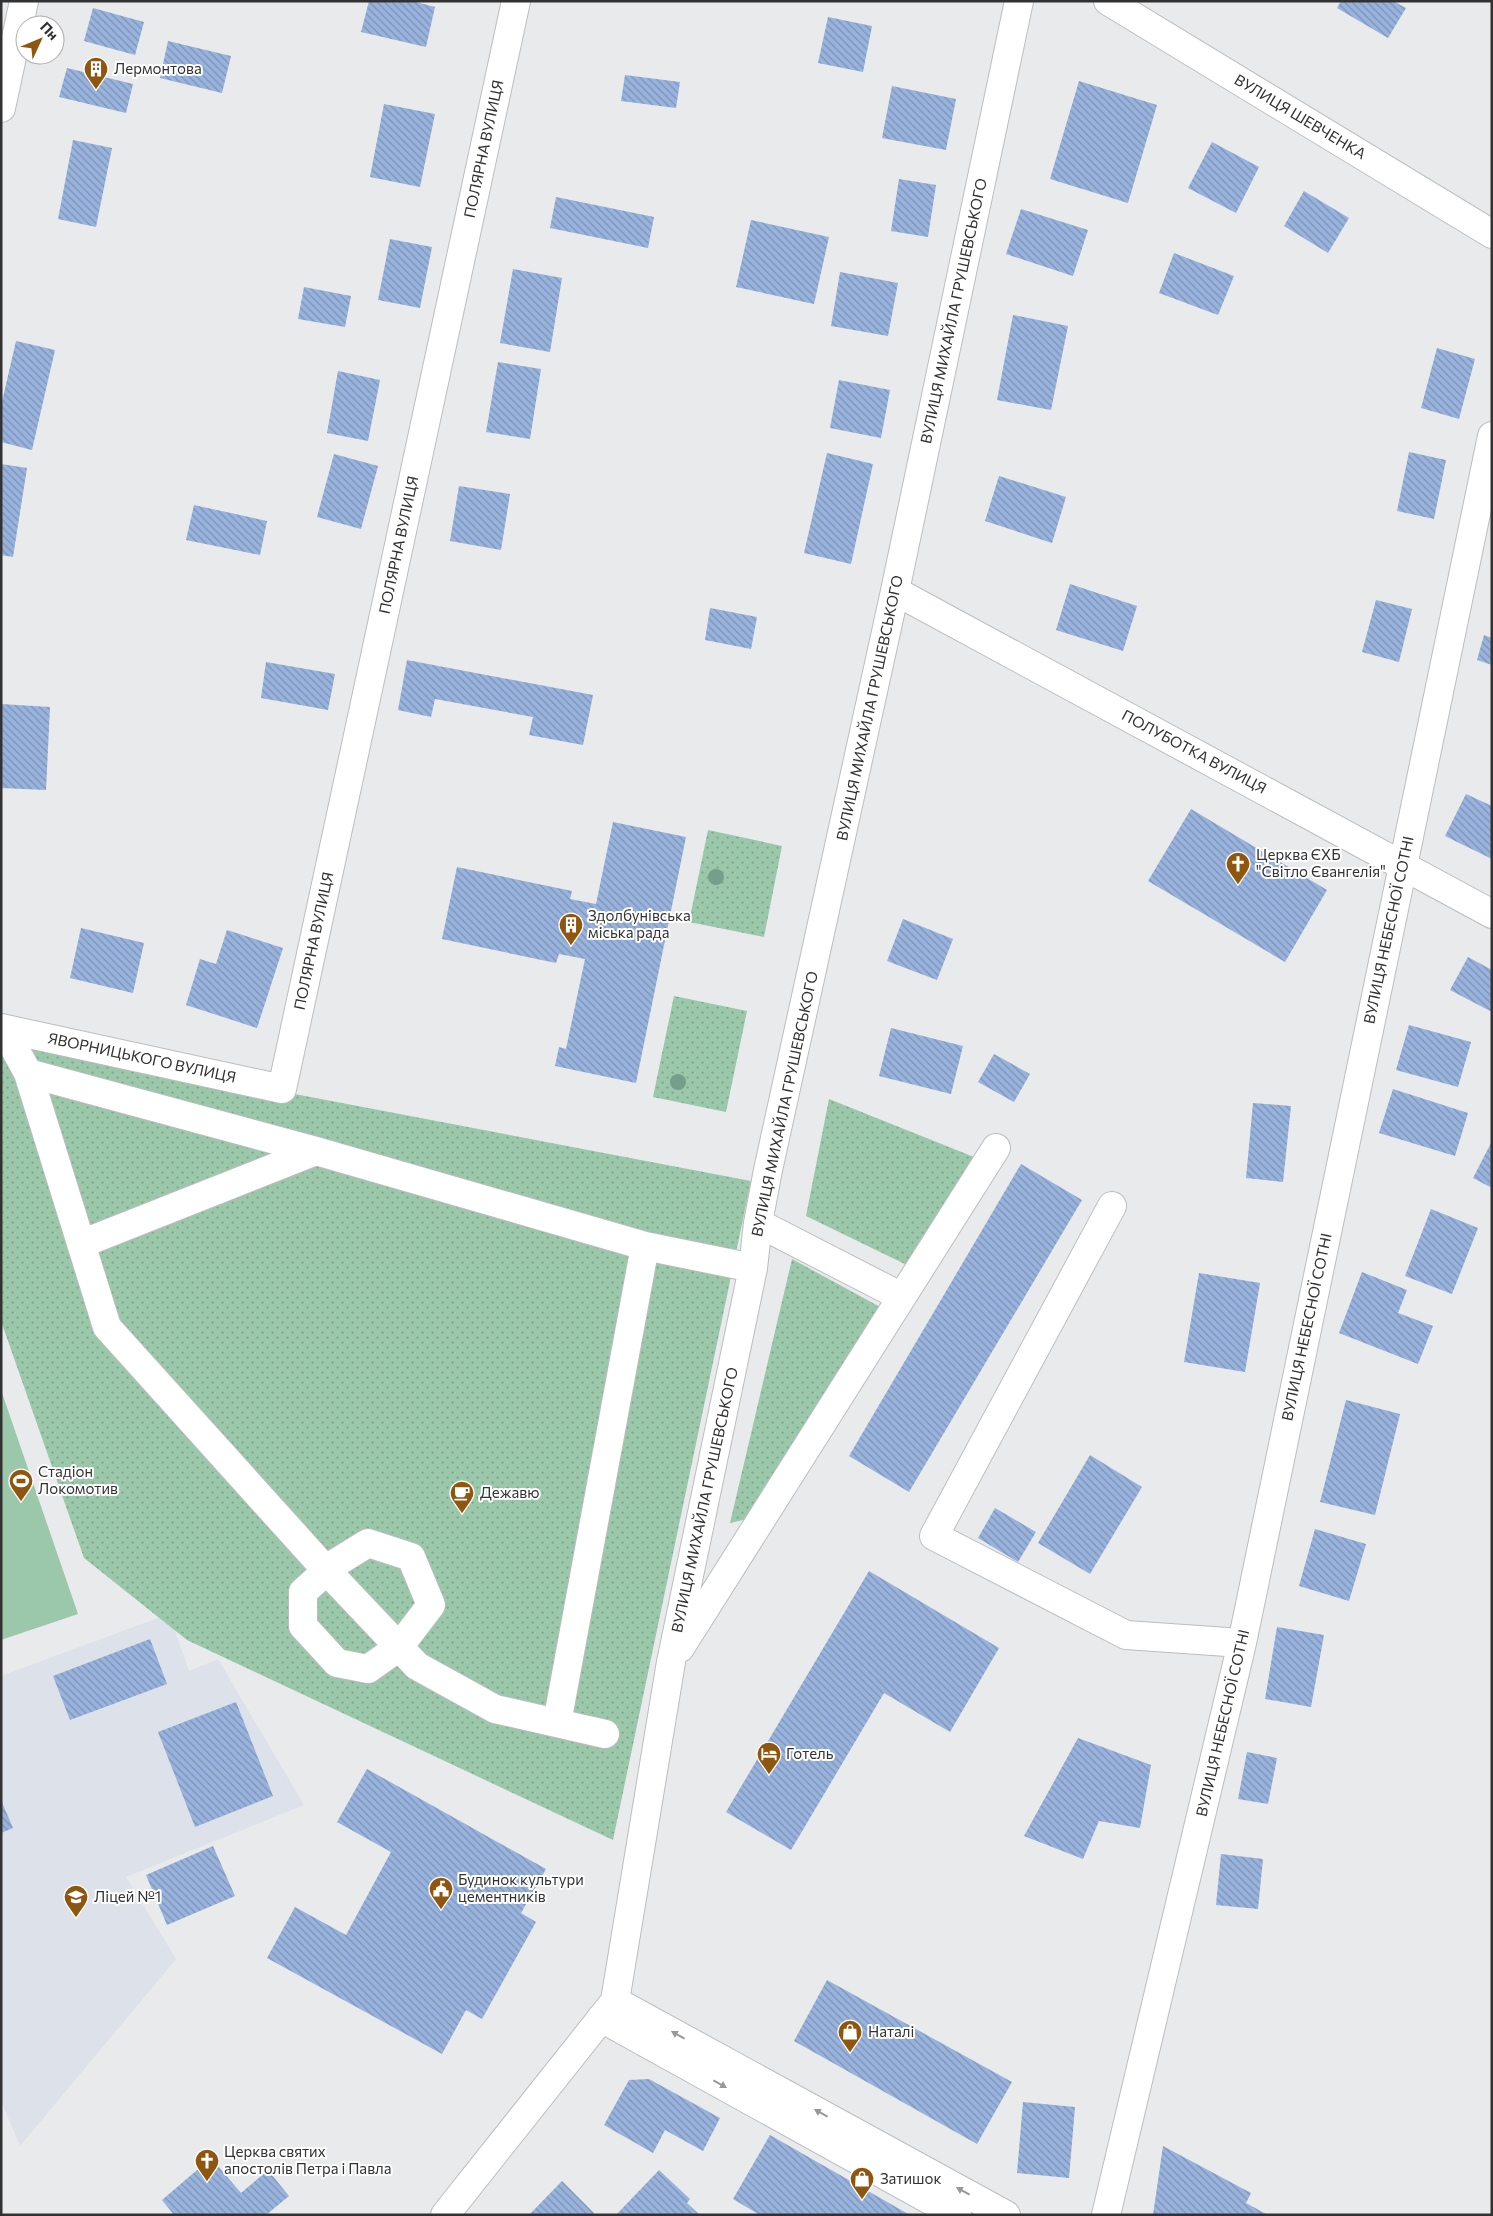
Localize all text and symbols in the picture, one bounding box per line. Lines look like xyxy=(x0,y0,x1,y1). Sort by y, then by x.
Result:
north arrow xyxy=(15,15,65,65)
text: Пн xyxy=(37,18,62,43)
building icon: Лермонтова xyxy=(83,56,109,90)
place label: Лермонтова xyxy=(114,59,202,77)
street label: ВУЛИЦЯ ШЕВЧЕНКА xyxy=(1232,70,1369,163)
street label: ПОЛЯРНА ВУЛИЦЯ xyxy=(460,78,506,219)
street label: ВУЛИЦЯ МИХАЙЛА ГРУШЕВСЬКОГО xyxy=(916,176,990,445)
street label: ПОЛЯРНА ВУЛИЦЯ xyxy=(375,474,421,615)
street label: ВУЛИЦЯ МИХАЙЛА ГРУШЕВСЬКОГО xyxy=(832,573,906,842)
street label: ПОЛУБОТКА ВУЛИЦЯ xyxy=(1119,705,1270,797)
street label: ВУЛИЦЯ НЕБЕСНОЇ СОТНІ xyxy=(1359,834,1417,1025)
place label: Церква ЄХБ "Світло Євангелія" xyxy=(1256,845,1386,880)
church icon: Церква ЄХБ "Світло Євангелія" xyxy=(1225,851,1251,885)
street label: ПОЛЯРНА ВУЛИЦЯ xyxy=(290,870,336,1011)
place label: Здолбунівська міська рада xyxy=(588,906,691,941)
building icon: Здолбунівська міська рада xyxy=(558,912,584,946)
street label: ВУЛИЦЯ МИХАЙЛА ГРУШЕВСЬКОГО xyxy=(747,969,821,1238)
street label: ЯВОРНИЦЬКОГО ВУЛИЦЯ xyxy=(46,1028,238,1086)
street label: ВУЛИЦЯ НЕБЕСНОЇ СОТНІ xyxy=(1277,1231,1335,1422)
street label: ВУЛИЦЯ МИХАЙЛА ГРУШЕВСЬКОГО xyxy=(667,1365,741,1634)
place label: Стадіон Локомотив xyxy=(38,1462,118,1497)
sports icon: Стадіон Локомотив xyxy=(8,1468,34,1502)
cafe icon: Дежавю xyxy=(449,1480,475,1514)
place label: Дежавю xyxy=(480,1483,540,1501)
street label: ВУЛИЦЯ НЕБЕСНОЇ СОТНІ xyxy=(1192,1627,1252,1818)
hotel icon: Готель xyxy=(756,1741,782,1775)
place label: Готель xyxy=(786,1744,834,1762)
place label: Будинок культури цементників xyxy=(458,1870,584,1905)
public building icon: Будинок культури цементників xyxy=(428,1876,454,1910)
school or university icon: Ліцей №1 xyxy=(63,1884,89,1918)
place label: Ліцей №1 xyxy=(94,1887,161,1905)
shop icon: Наталі xyxy=(837,2019,863,2053)
place label: Наталі xyxy=(868,2022,914,2040)
one-way arrow xyxy=(671,2031,685,2040)
one-way arrow xyxy=(713,2080,727,2088)
one-way arrow xyxy=(814,2109,827,2118)
place label: Церква святих апостолів Петра і Павла xyxy=(224,2142,392,2177)
church icon: Церква святих апостолів Петра і Павла xyxy=(194,2148,220,2182)
shop icon: Затишок xyxy=(849,2166,875,2200)
place label: Затишок xyxy=(880,2169,941,2187)
one-way arrow xyxy=(957,2187,970,2196)

